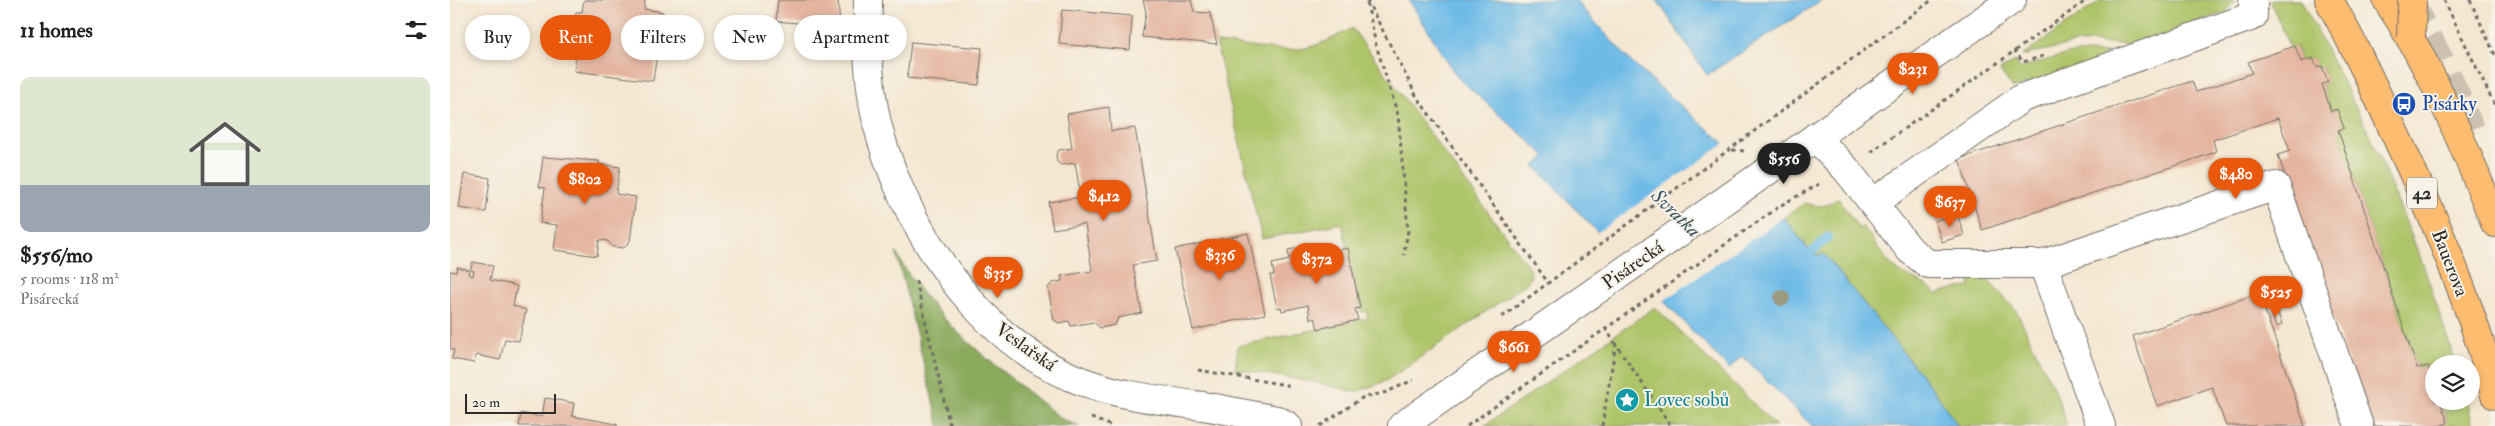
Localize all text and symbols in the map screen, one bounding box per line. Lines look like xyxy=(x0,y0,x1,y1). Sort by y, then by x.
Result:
chip: Buy xyxy=(465,15,530,60)
chip: Rent xyxy=(540,15,611,60)
chip: Filters xyxy=(621,15,704,60)
chip: New xyxy=(714,15,784,60)
chip: Apartment xyxy=(794,15,907,60)
icon: filters xyxy=(402,16,430,44)
text: 11 homes xyxy=(20,17,93,44)
pin: $231 xyxy=(1883,52,1943,95)
text: $231 xyxy=(1898,59,1928,79)
bus stop icon: Pisárky xyxy=(2391,91,2417,117)
place label: Pisárky xyxy=(2422,92,2478,116)
icon: home xyxy=(180,109,270,199)
pin: $556 xyxy=(1754,142,1814,185)
text: $556 xyxy=(1768,149,1800,169)
pin: $480 xyxy=(2206,158,2266,200)
pin: $802 xyxy=(555,162,615,205)
text: $480 xyxy=(2219,164,2253,184)
text: $802 xyxy=(569,169,601,189)
road number: 42 xyxy=(2407,178,2437,208)
pin: $412 xyxy=(1074,180,1134,222)
water label: Svratka xyxy=(1645,183,1706,243)
text: $412 xyxy=(1088,186,1120,206)
pin: $637 xyxy=(1920,186,1980,228)
text: $637 xyxy=(1935,192,1965,212)
street label: Bauerova xyxy=(2426,226,2474,300)
street label: Pisárecká xyxy=(1598,235,1669,295)
pin: $336 xyxy=(1190,238,1250,281)
text: $556/mo xyxy=(20,242,93,269)
pin: $372 xyxy=(1287,242,1347,285)
text: $336 xyxy=(1205,245,1235,265)
text: $372 xyxy=(1302,249,1332,269)
pin: $335 xyxy=(968,256,1028,299)
text: $335 xyxy=(984,263,1012,283)
text: 5 rooms · 118 m² xyxy=(20,269,119,289)
pin: $525 xyxy=(2246,276,2306,318)
text: $525 xyxy=(2260,282,2292,302)
text: Pisárecká xyxy=(20,289,79,309)
street label: Veslařská xyxy=(991,317,1061,377)
pin: $661 xyxy=(1484,330,1544,373)
text: $661 xyxy=(1499,337,1529,357)
map controls xyxy=(2425,355,2480,410)
button: layers xyxy=(2425,355,2480,410)
place icon: Lovec sobů xyxy=(1614,387,1640,413)
place label: Lovec sobů xyxy=(1644,388,1729,412)
scale bar xyxy=(465,391,556,414)
text: 20 m xyxy=(472,394,500,411)

